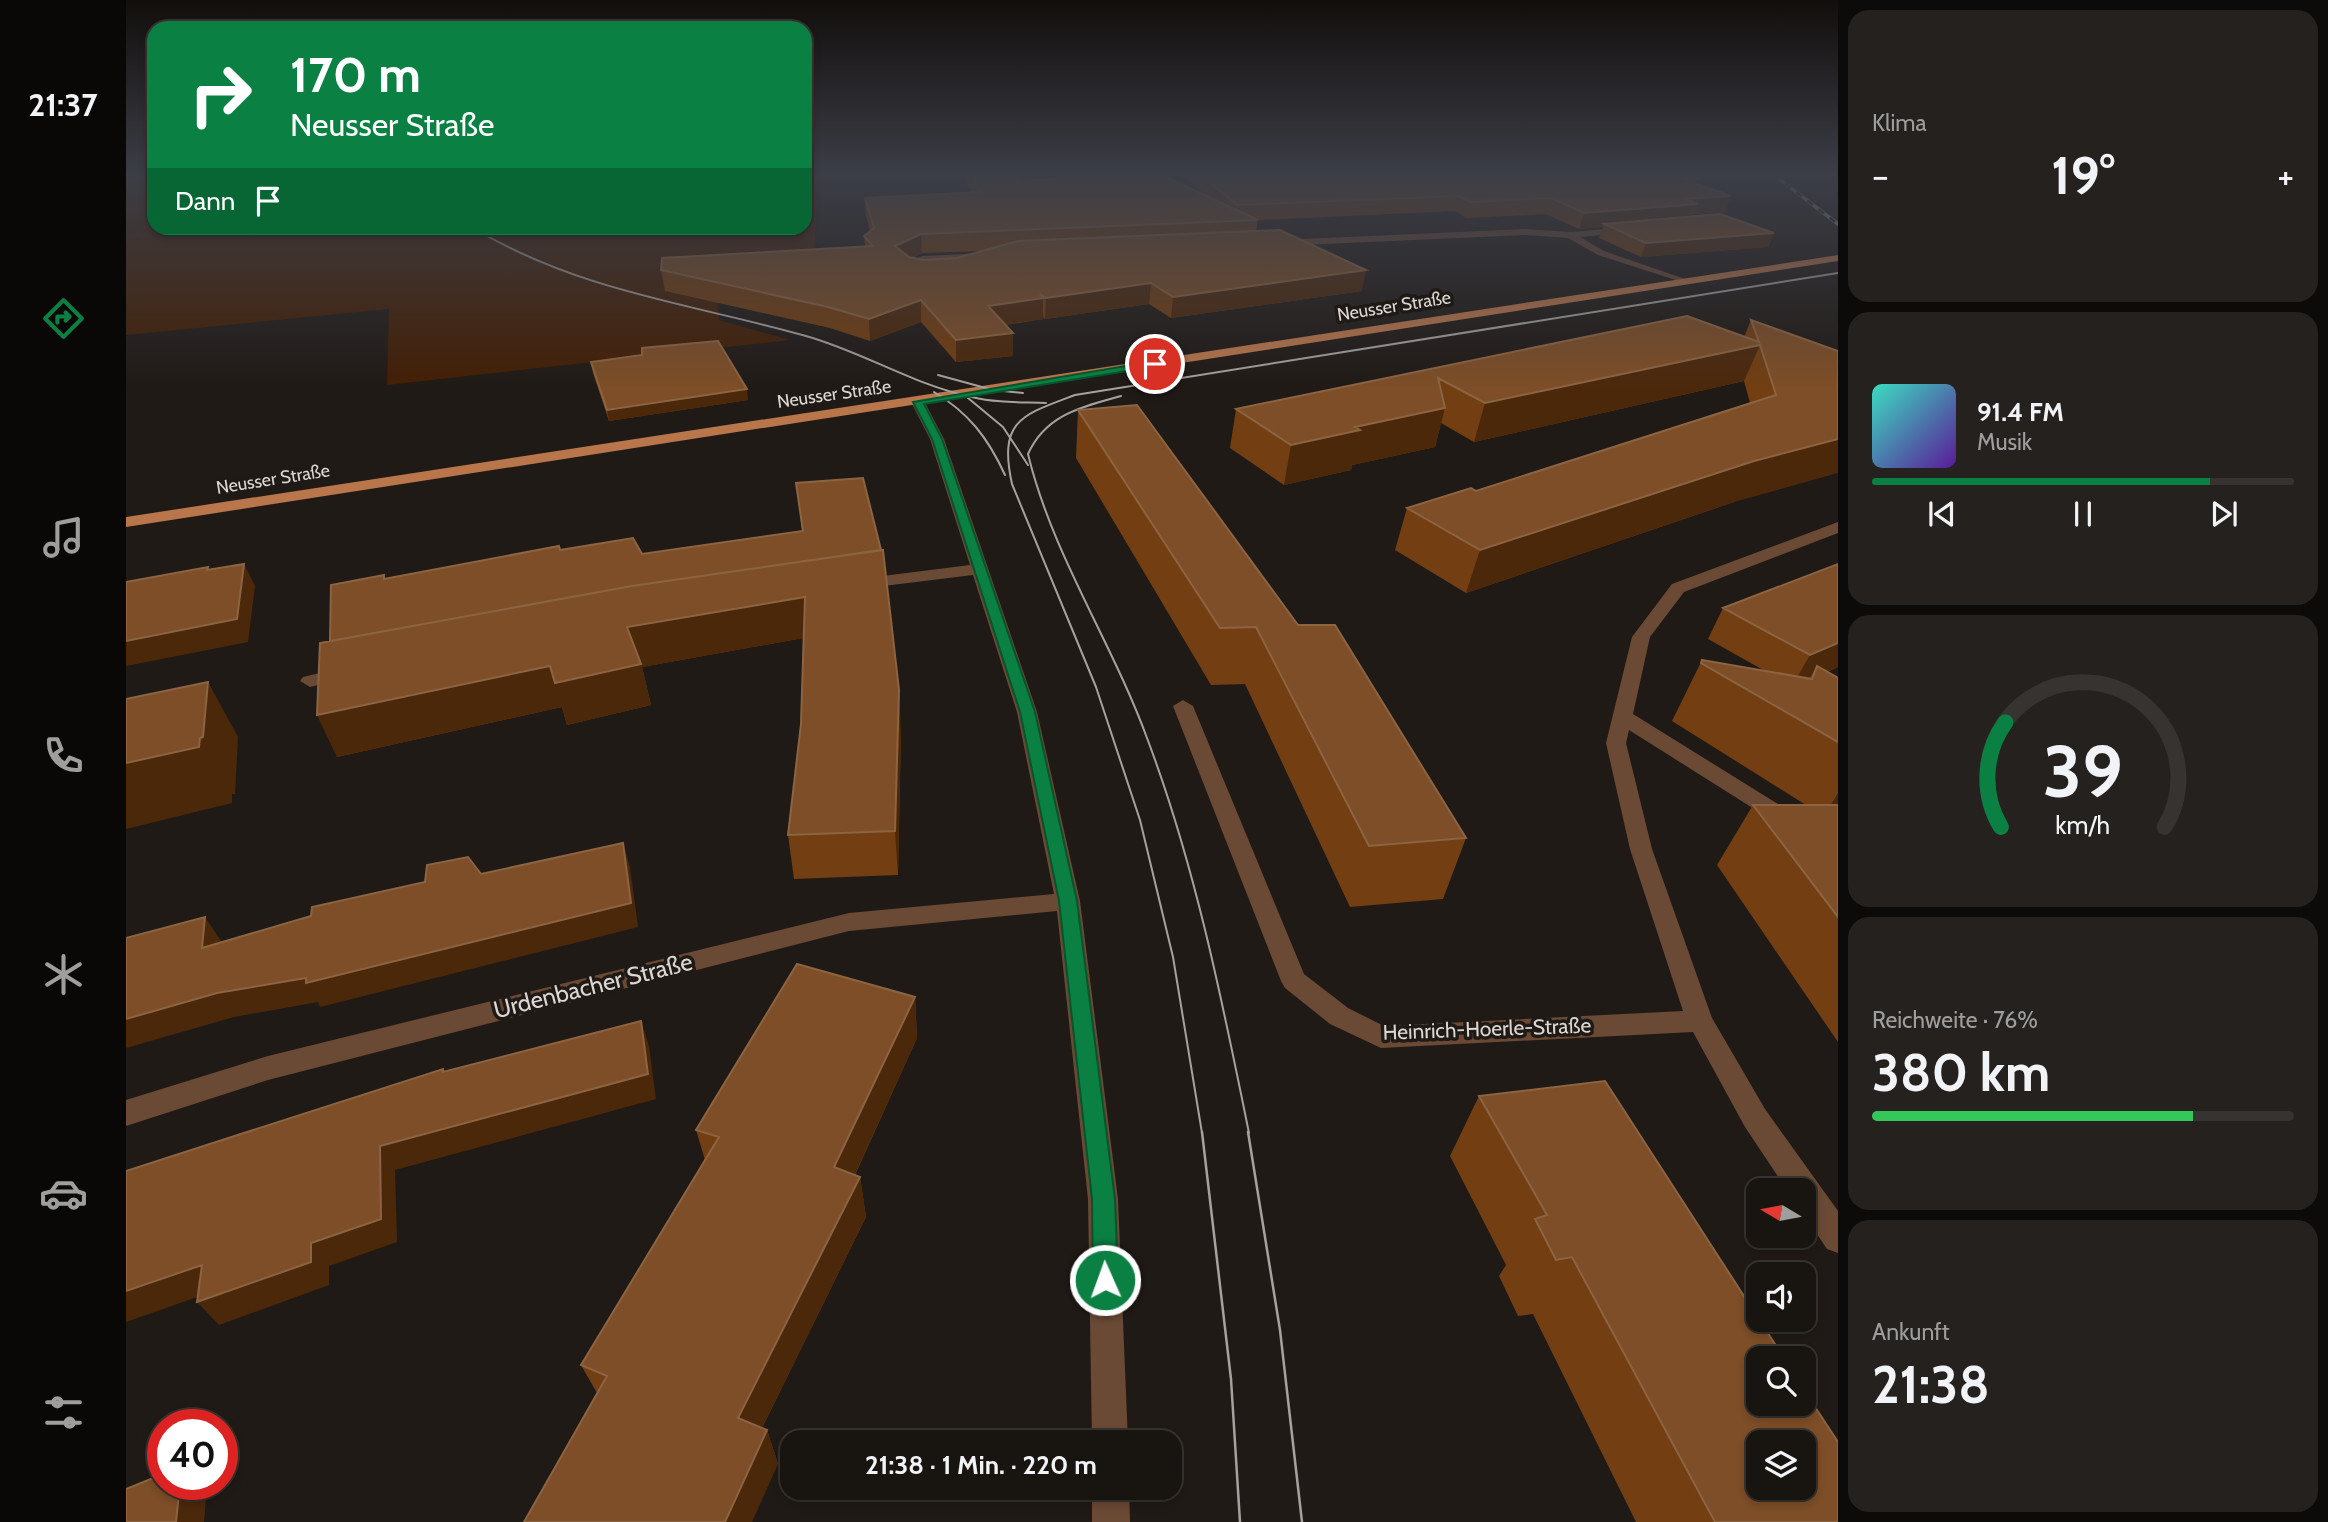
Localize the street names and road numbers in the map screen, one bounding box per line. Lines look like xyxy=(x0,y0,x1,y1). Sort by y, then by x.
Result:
street label: Neusser Straße xyxy=(1336,286,1452,326)
street label: Neusser Straße xyxy=(776,375,892,413)
street label: Neusser Straße xyxy=(215,459,331,499)
street label: Urdenbacher Straße xyxy=(490,947,695,1024)
street label: Heinrich-Hoerle-Straße xyxy=(1382,1012,1592,1045)

